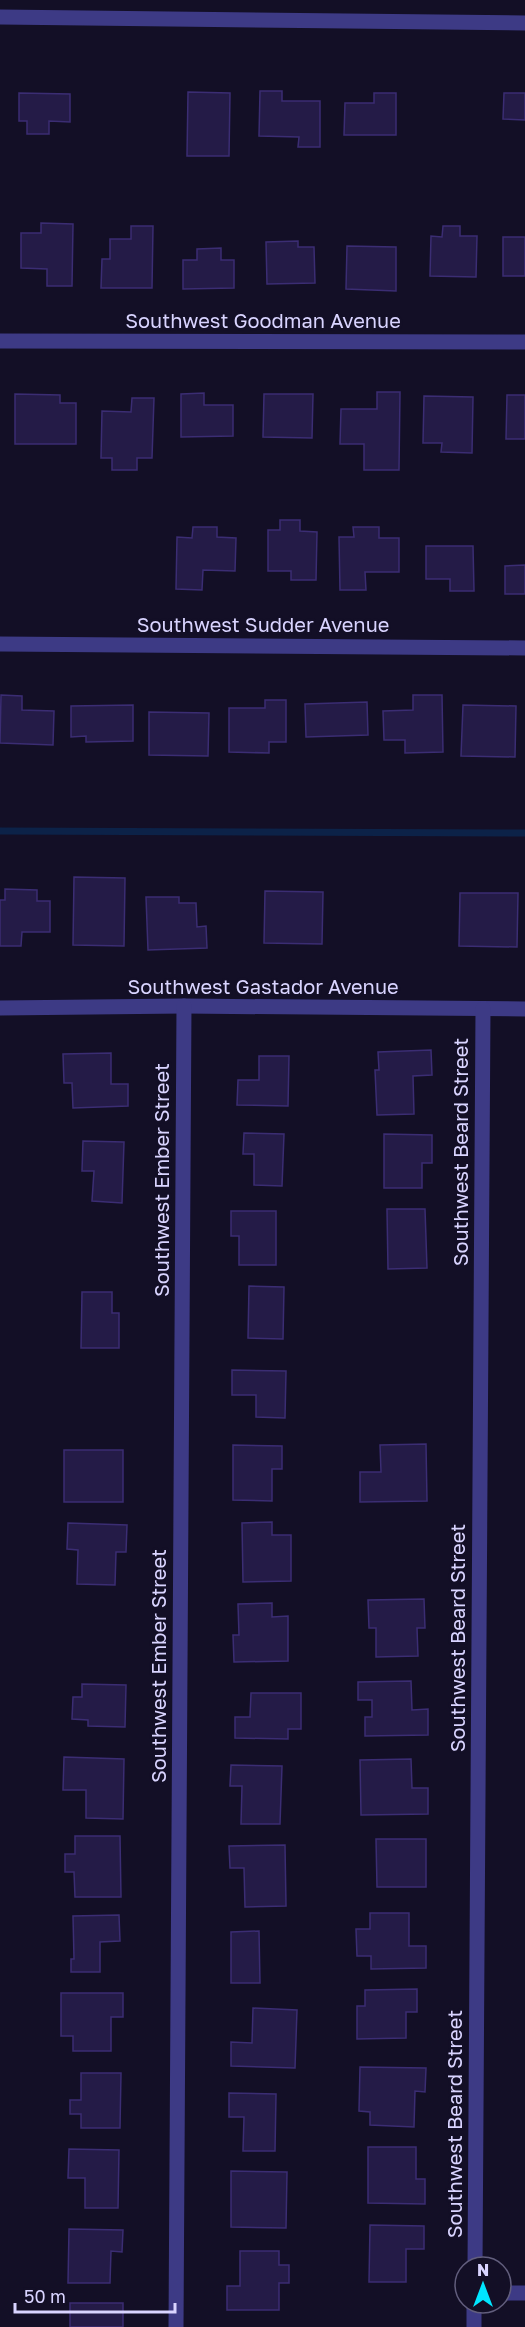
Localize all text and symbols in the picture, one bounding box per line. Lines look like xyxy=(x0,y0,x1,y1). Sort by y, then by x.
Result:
street label: Southwest Goodman Avenue xyxy=(125,308,401,332)
street label: Southwest Sudder Avenue xyxy=(137,612,389,636)
street label: Southwest Gastador Avenue xyxy=(127,974,399,998)
street label: Southwest Beard Street xyxy=(448,1038,472,1266)
street label: Southwest Ember Street xyxy=(149,1063,173,1297)
street label: Southwest Beard Street xyxy=(445,1524,469,1752)
street label: Southwest Ember Street xyxy=(146,1549,170,1783)
street label: Southwest Beard Street xyxy=(442,2010,466,2238)
north arrow xyxy=(453,2255,513,2315)
text: N xyxy=(477,2260,489,2280)
scale bar xyxy=(15,2276,176,2314)
text: 50 m xyxy=(24,2285,66,2307)

